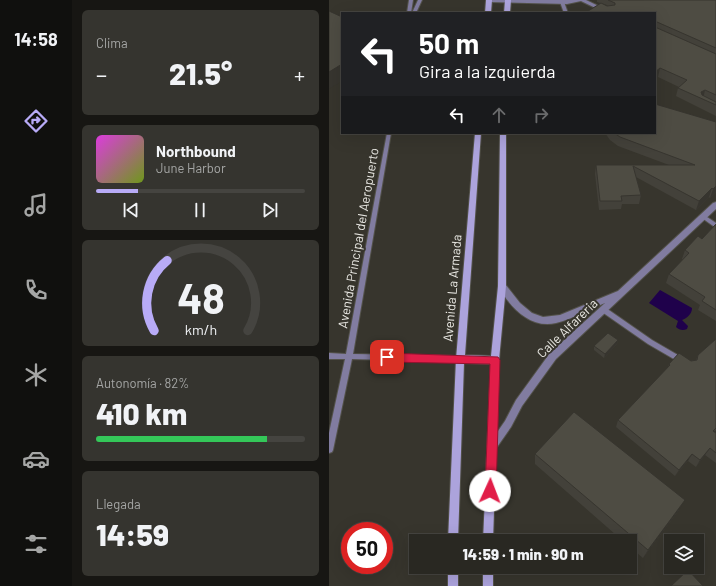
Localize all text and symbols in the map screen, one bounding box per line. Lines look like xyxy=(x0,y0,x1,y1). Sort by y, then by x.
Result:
text: 50 m xyxy=(419,26,479,60)
text: 14:58 xyxy=(14,28,58,50)
icon: left xyxy=(353,28,405,80)
text: Clima xyxy=(96,35,128,51)
text: 21.5° xyxy=(169,55,232,91)
text: Gira a la izquierda xyxy=(419,60,556,82)
text: − xyxy=(96,61,107,87)
text: + xyxy=(294,61,305,87)
icon: left xyxy=(446,104,468,126)
icon: ahead xyxy=(488,104,510,126)
icon: right xyxy=(530,104,552,126)
icon: directions xyxy=(22,107,50,135)
text: Northbound xyxy=(156,142,236,160)
street label: Avenida Principal del Aeropuerto xyxy=(334,147,382,329)
text: June Harbor xyxy=(156,160,226,176)
icon: music xyxy=(22,191,50,219)
icon: previous xyxy=(120,199,142,221)
icon: pause xyxy=(189,199,211,221)
icon: next xyxy=(259,199,281,221)
street label: Avenida La Armada xyxy=(439,234,465,342)
text: 48 xyxy=(177,272,224,322)
icon: phone xyxy=(22,276,50,304)
street label: Calle Alfareria xyxy=(533,295,601,361)
text: km/h xyxy=(184,321,217,338)
pin xyxy=(370,340,404,374)
icon: arrive xyxy=(376,346,398,368)
icon: climate xyxy=(22,361,50,389)
text: Autonomía · 82% xyxy=(96,375,189,391)
text: 410 km xyxy=(96,395,187,431)
icon: car xyxy=(22,445,50,473)
position arrow xyxy=(469,470,511,512)
text: Llegada xyxy=(96,496,141,512)
text: 14:59 xyxy=(96,516,169,552)
speed limit sign: 50 xyxy=(341,522,393,574)
icon: filters xyxy=(22,530,50,558)
map controls xyxy=(664,534,704,574)
button: layers xyxy=(664,534,704,574)
text: 14:59 · 1 min · 90 m xyxy=(463,545,583,563)

